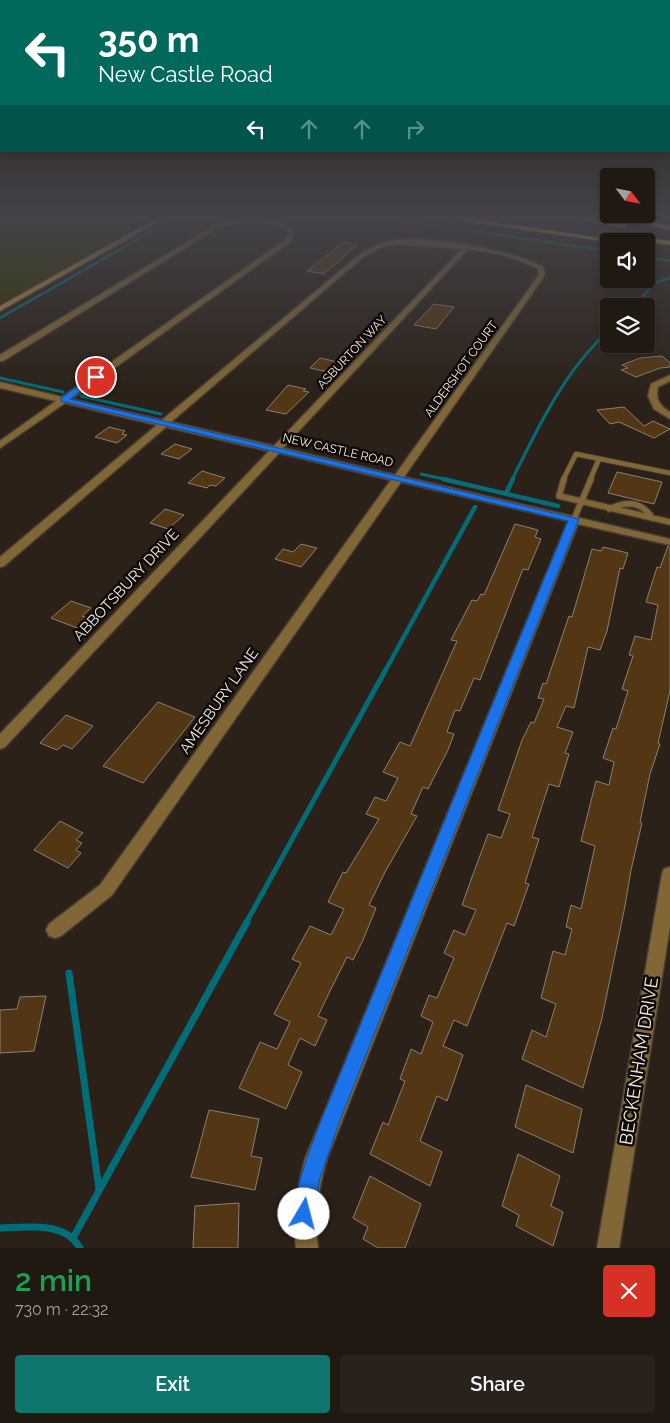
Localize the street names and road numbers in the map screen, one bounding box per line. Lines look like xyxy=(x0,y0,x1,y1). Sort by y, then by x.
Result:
street label: ASBURTON WAY xyxy=(315,312,390,391)
street label: ALDERSHOT COURT xyxy=(422,318,501,420)
street label: NEW CASTLE ROAD xyxy=(281,430,395,470)
street label: ABBOTSBURY DRIVE xyxy=(69,525,183,645)
street label: AMESBURY LANE xyxy=(176,645,262,757)
street label: BECKENHAM DRIVE xyxy=(615,976,662,1146)

